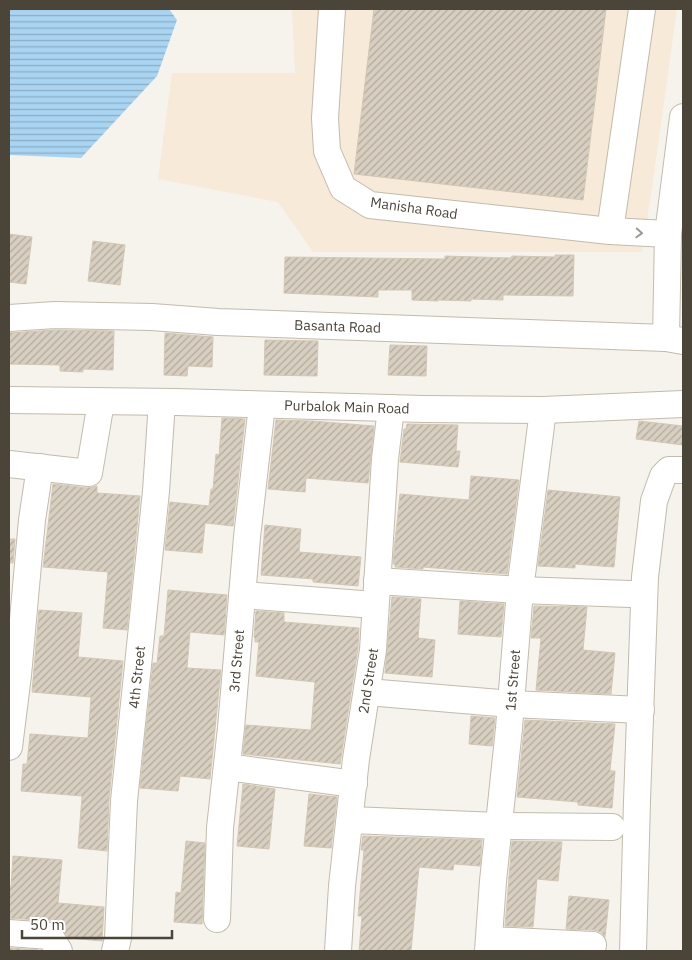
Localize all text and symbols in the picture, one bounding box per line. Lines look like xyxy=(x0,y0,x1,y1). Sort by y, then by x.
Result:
street label: Manisha Road xyxy=(369,193,459,223)
one-way arrow xyxy=(635,227,643,238)
street label: Basanta Road xyxy=(294,316,381,337)
street label: Purbalok Main Road xyxy=(284,396,410,418)
street label: 3rd Street xyxy=(225,628,248,693)
street label: 4th Street xyxy=(125,645,149,709)
street label: 2nd Street xyxy=(354,647,382,715)
street label: 1st Street xyxy=(501,649,524,712)
scale bar xyxy=(22,908,172,940)
text: 50 m xyxy=(30,915,65,934)

